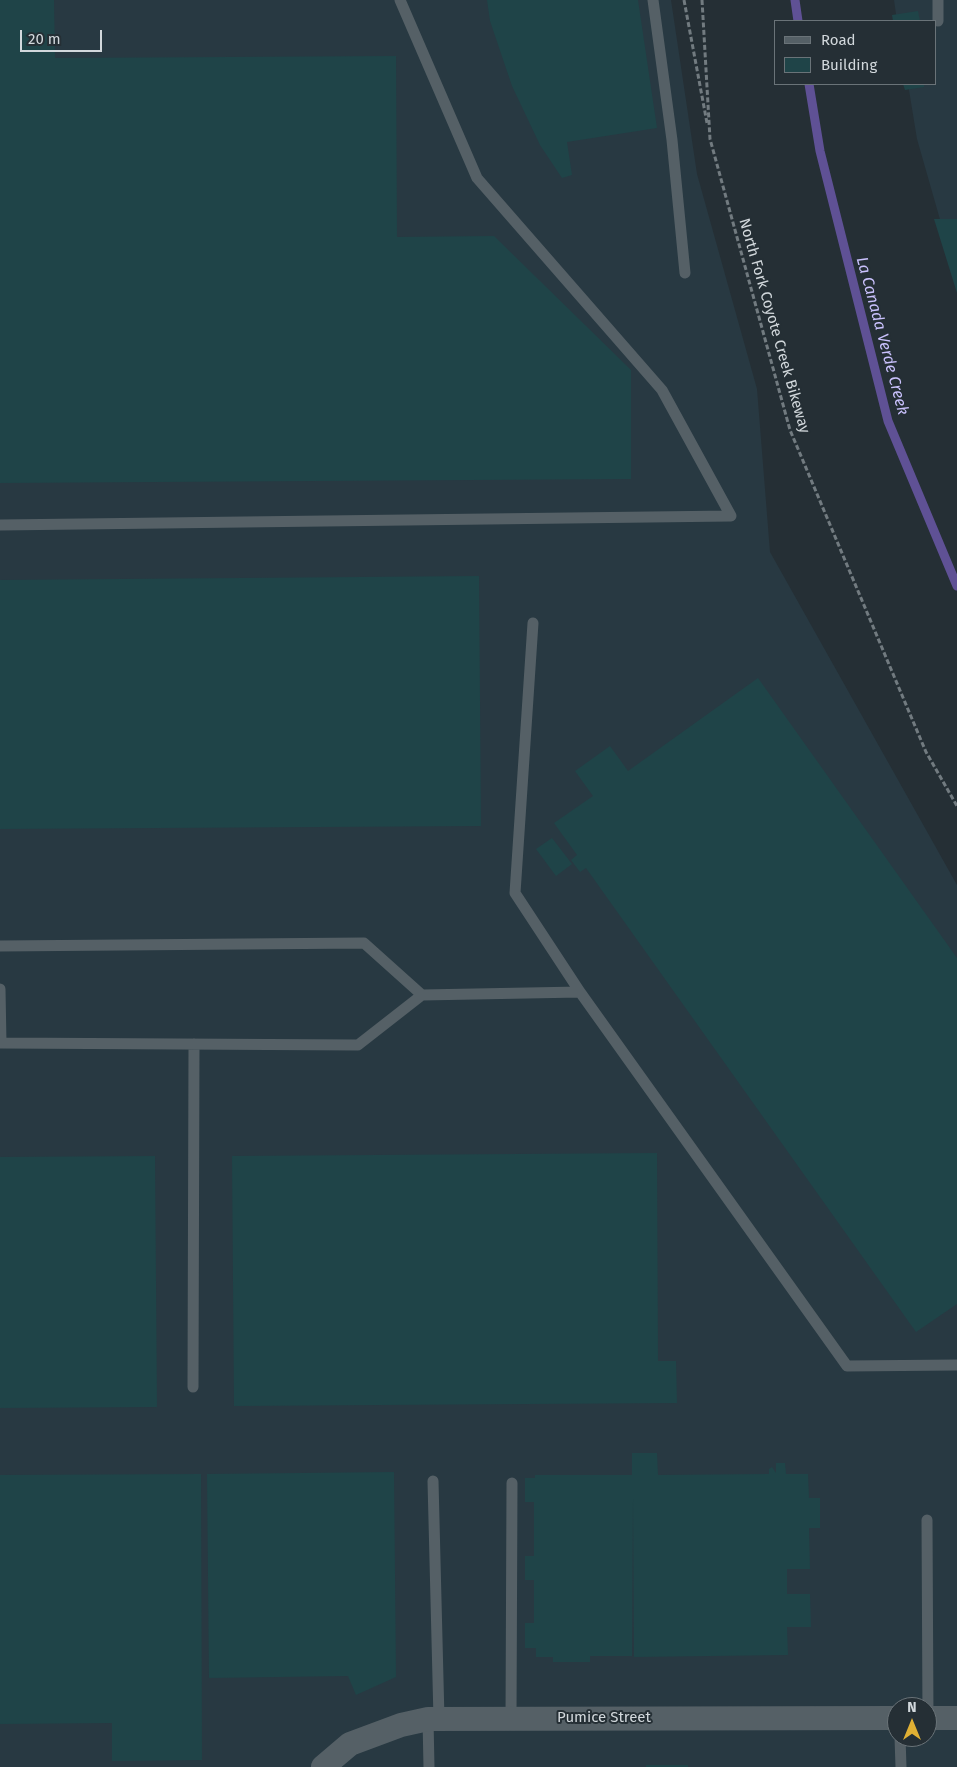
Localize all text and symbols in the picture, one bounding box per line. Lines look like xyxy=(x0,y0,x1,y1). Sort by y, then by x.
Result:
scale bar xyxy=(22,20,105,52)
legend xyxy=(774,20,937,85)
text: 20 m xyxy=(28,30,61,48)
text: Road xyxy=(821,31,856,49)
text: Building xyxy=(821,56,877,74)
street label: North Fork Coyote Creek Bikeway xyxy=(735,216,813,436)
water label: La Canada Verde Creek xyxy=(852,255,912,417)
north arrow xyxy=(887,1697,937,1747)
text: N xyxy=(907,1699,917,1716)
street label: Pumice Street xyxy=(557,1709,651,1727)

